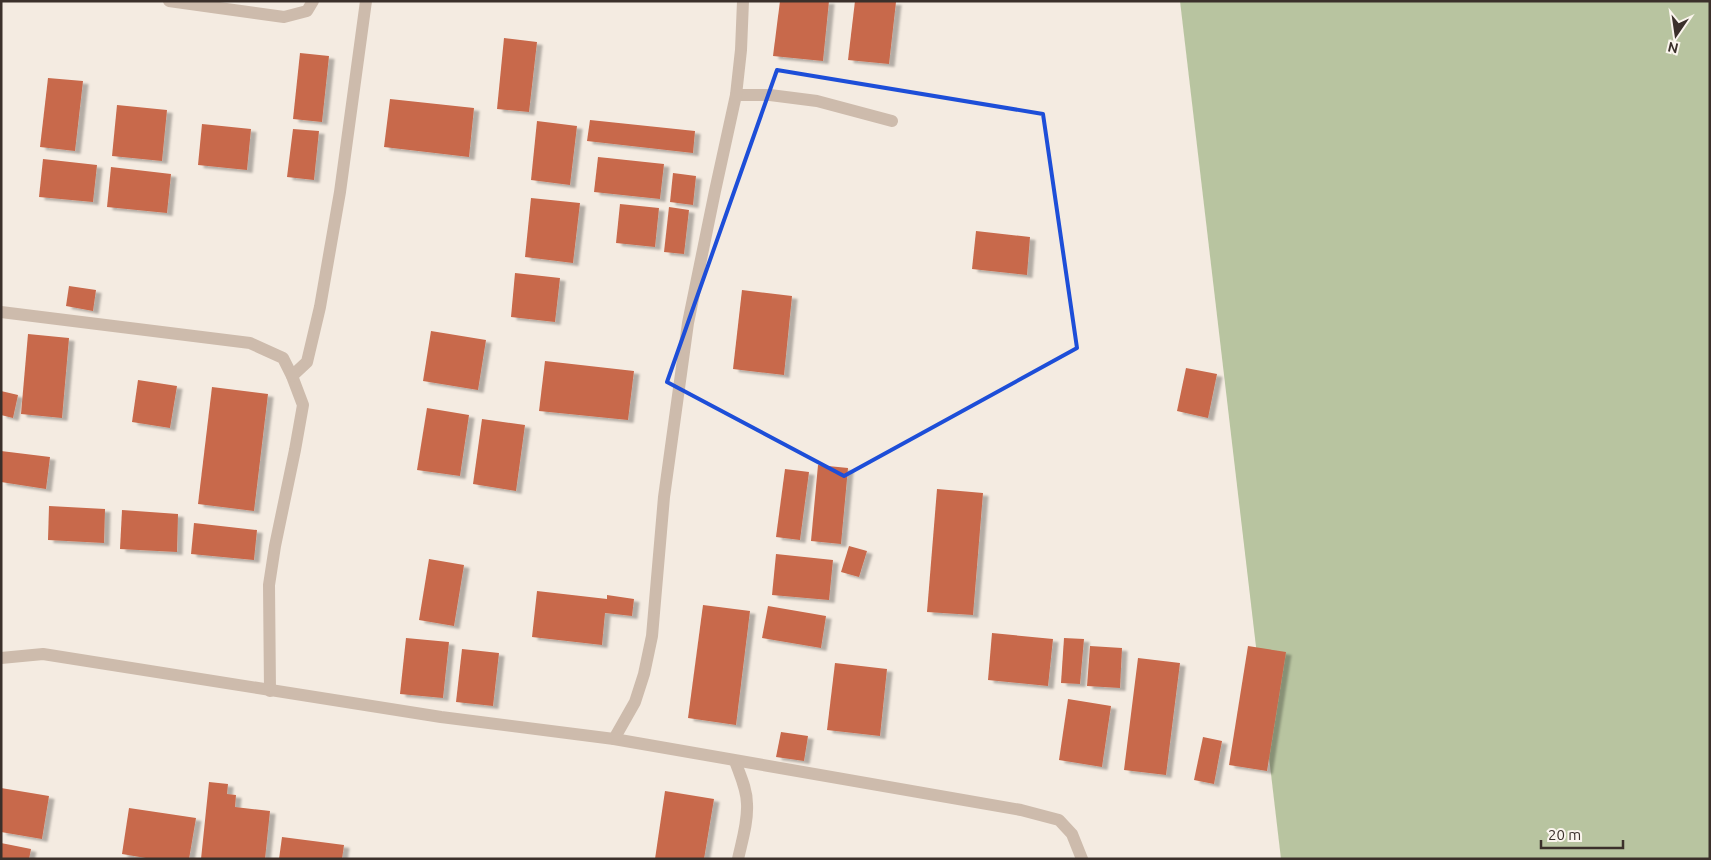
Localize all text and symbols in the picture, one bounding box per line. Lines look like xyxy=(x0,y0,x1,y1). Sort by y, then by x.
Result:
north arrow xyxy=(1651,10,1701,60)
text: N xyxy=(1666,39,1680,57)
scale bar xyxy=(1541,818,1624,850)
text: 20 m xyxy=(1548,826,1581,843)

